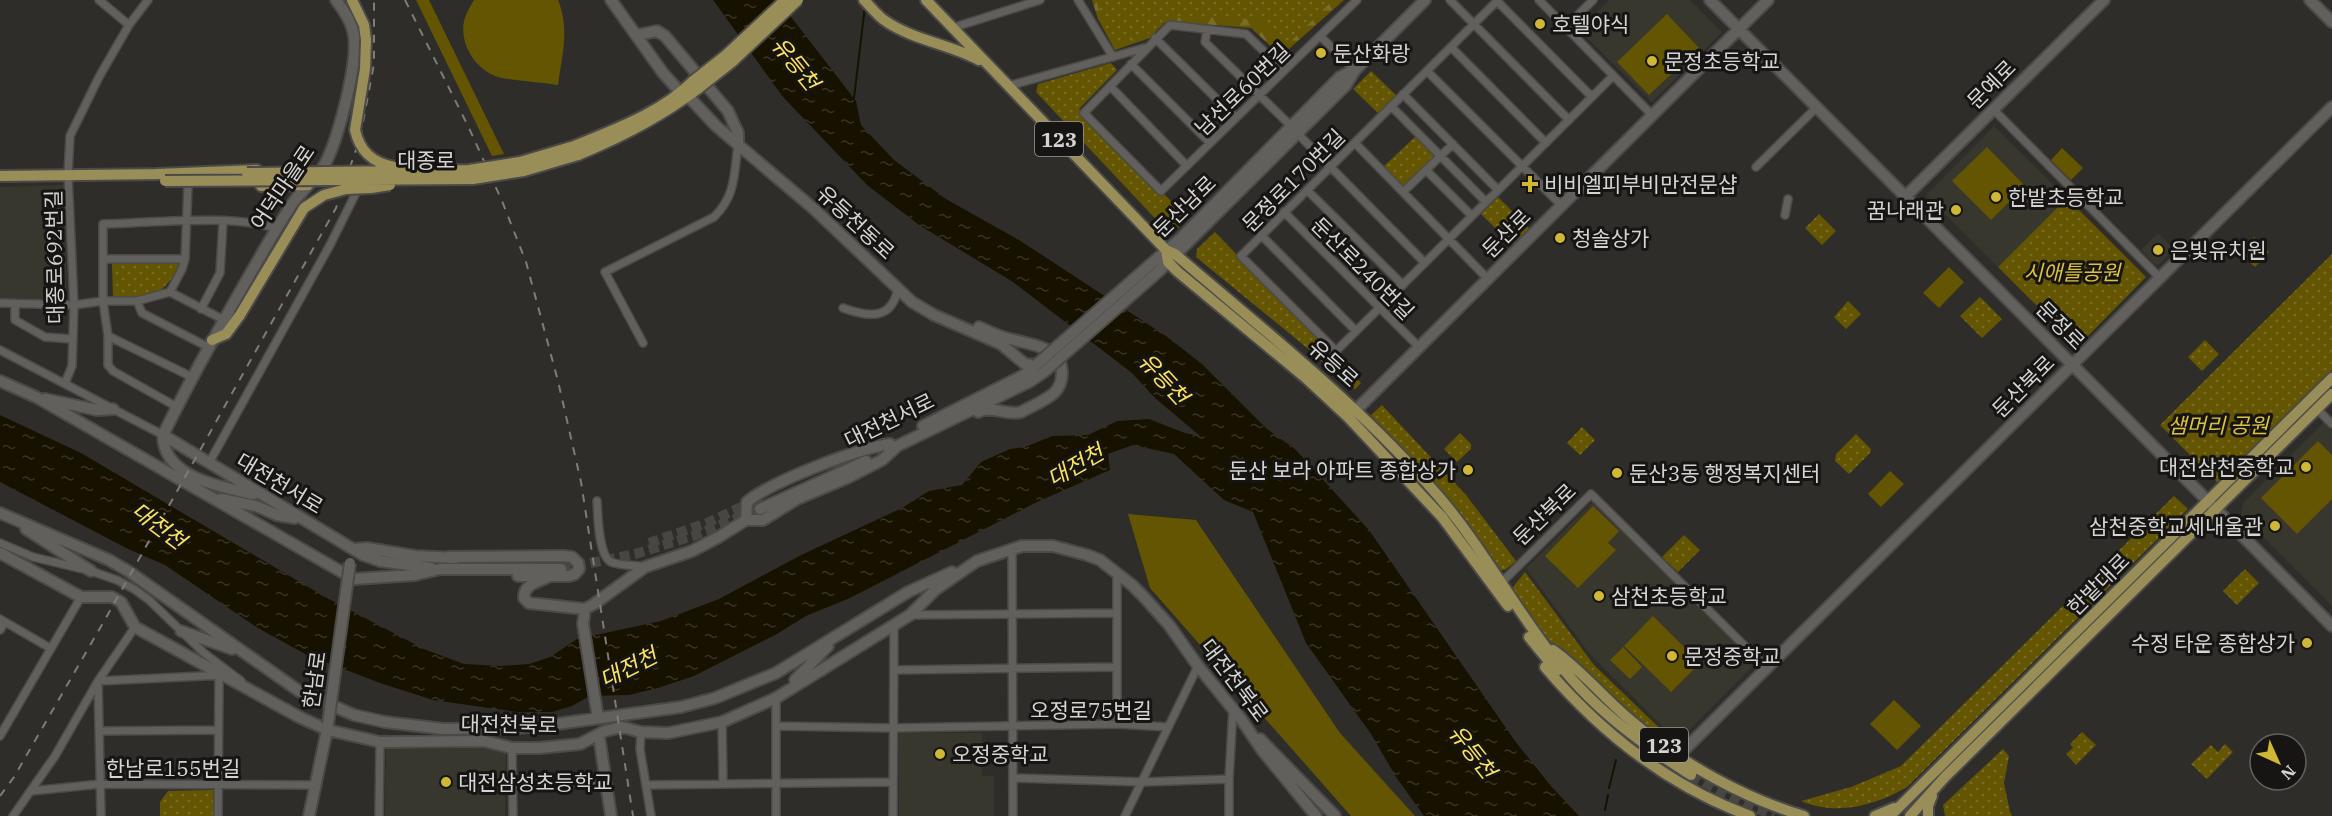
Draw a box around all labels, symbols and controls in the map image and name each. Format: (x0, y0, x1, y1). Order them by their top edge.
place label: 호텔야식 (1552, 10, 1629, 38)
marker: 호텔야식 (1533, 17, 1547, 31)
water label: 유등천 (766, 30, 828, 98)
street label: 남선로60번길 (1188, 37, 1296, 141)
place label: 둔산화랑 (1333, 39, 1410, 67)
marker: 둔산화랑 (1314, 46, 1328, 60)
place label: 문정초등학교 (1664, 47, 1780, 75)
marker: 문정초등학교 (1645, 54, 1659, 68)
street label: 문예로 (1961, 54, 2021, 114)
road number: 123 (1035, 122, 1083, 156)
street label: 문정로170번길 (1236, 123, 1350, 237)
street label: 어덕마을로 (243, 139, 321, 235)
street label: 대종로 (397, 146, 455, 174)
street label: 둔산남로 (1146, 169, 1222, 243)
place label: 비비엘피부비만전문샵 (1544, 170, 1737, 198)
marker: 비비엘피부비만전문샵 (1521, 175, 1539, 193)
street label: 유등천동로 (811, 179, 901, 265)
place label: 한밭초등학교 (2008, 183, 2124, 211)
street label: 대종로692번길 (39, 190, 69, 324)
marker: 한밭초등학교 (1989, 190, 2003, 204)
place label: 꿈나래관 (1867, 196, 1944, 224)
street label: 둔산로 (1476, 203, 1536, 263)
marker: 꿈나래관 (1949, 203, 1963, 217)
street label: 둔산로240번길 (1306, 211, 1420, 325)
place label: 청솔상가 (1572, 224, 1649, 252)
marker: 청솔상가 (1553, 231, 1567, 245)
place label: 은빛유치원 (2170, 236, 2267, 264)
marker: 은빛유치원 (2151, 243, 2165, 257)
park label: 시애틀공원 (2024, 258, 2122, 286)
street label: 문정로 (2031, 295, 2091, 355)
street label: 유등로 (1303, 333, 1365, 393)
water label: 유등천 (1133, 346, 1197, 412)
street label: 둔산북로 (1986, 349, 2060, 423)
street label: 대전천서로 (839, 386, 939, 454)
park label: 샘머리 공원 (2167, 411, 2270, 439)
water label: 대전천 (1041, 436, 1111, 493)
street label: 대전천서로 (231, 446, 329, 520)
place label: 대전삼천중학교 (2159, 453, 2294, 481)
place label: 둔산 보라 아파트 종합상가 (1229, 456, 1456, 484)
place label: 둔산3동 행정복지센터 (1629, 459, 1820, 487)
marker: 대전삼천중학교 (2299, 460, 2313, 474)
marker: 둔산 보라 아파트 종합상가 (1461, 463, 1475, 477)
marker: 둔산3동 행정복지센터 (1610, 466, 1624, 480)
street label: 둔산북로 (1506, 477, 1582, 551)
water label: 대전천 (126, 495, 194, 557)
place label: 삼천중학교세내울관 (2089, 512, 2263, 540)
marker: 삼천중학교세내울관 (2268, 519, 2282, 533)
street label: 한밭대로 (2061, 547, 2135, 621)
place label: 삼천초등학교 (1611, 582, 1727, 610)
marker: 삼천초등학교 (1592, 589, 1606, 603)
place label: 수정 타운 종합상가 (2131, 629, 2295, 657)
street label: 대전천북로 (1195, 633, 1275, 727)
marker: 수정 타운 종합상가 (2300, 636, 2314, 650)
water label: 대전천 (594, 639, 664, 694)
place label: 문정중학교 (1684, 642, 1781, 670)
street label: 한남로 (296, 649, 332, 711)
marker: 문정중학교 (1665, 649, 1679, 663)
street label: 오정로75번길 (1030, 696, 1152, 724)
street label: 대전천북로 (460, 709, 558, 739)
water label: 유등천 (1443, 718, 1505, 786)
road number: 123 (1640, 728, 1688, 762)
north arrow (2248, 732, 2308, 792)
place label: 오정중학교 (952, 740, 1049, 768)
marker: 오정중학교 (933, 747, 947, 761)
street label: 한남로155번길 (106, 754, 240, 782)
text: N (2277, 761, 2300, 784)
place label: 대전삼성초등학교 (458, 768, 613, 796)
marker: 대전삼성초등학교 (439, 775, 453, 789)

